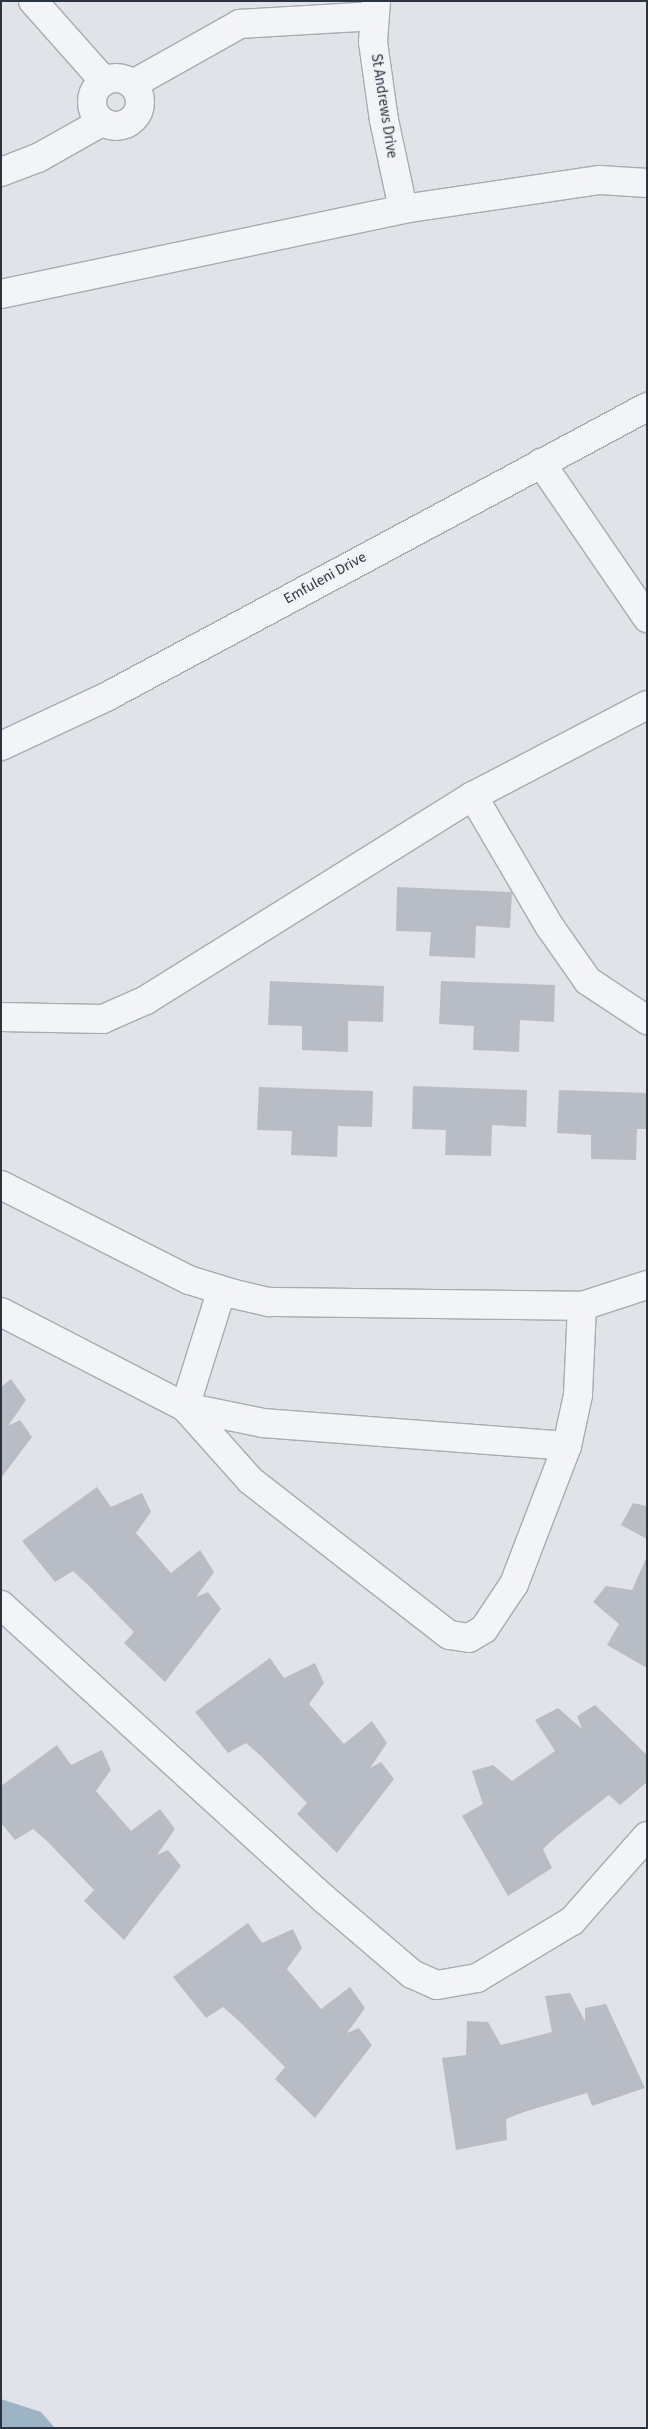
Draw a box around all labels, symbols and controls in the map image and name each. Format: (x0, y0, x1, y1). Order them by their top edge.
street label: St Andrews Drive (367, 52, 401, 160)
street label: Emfuleni Drive (281, 548, 369, 608)

